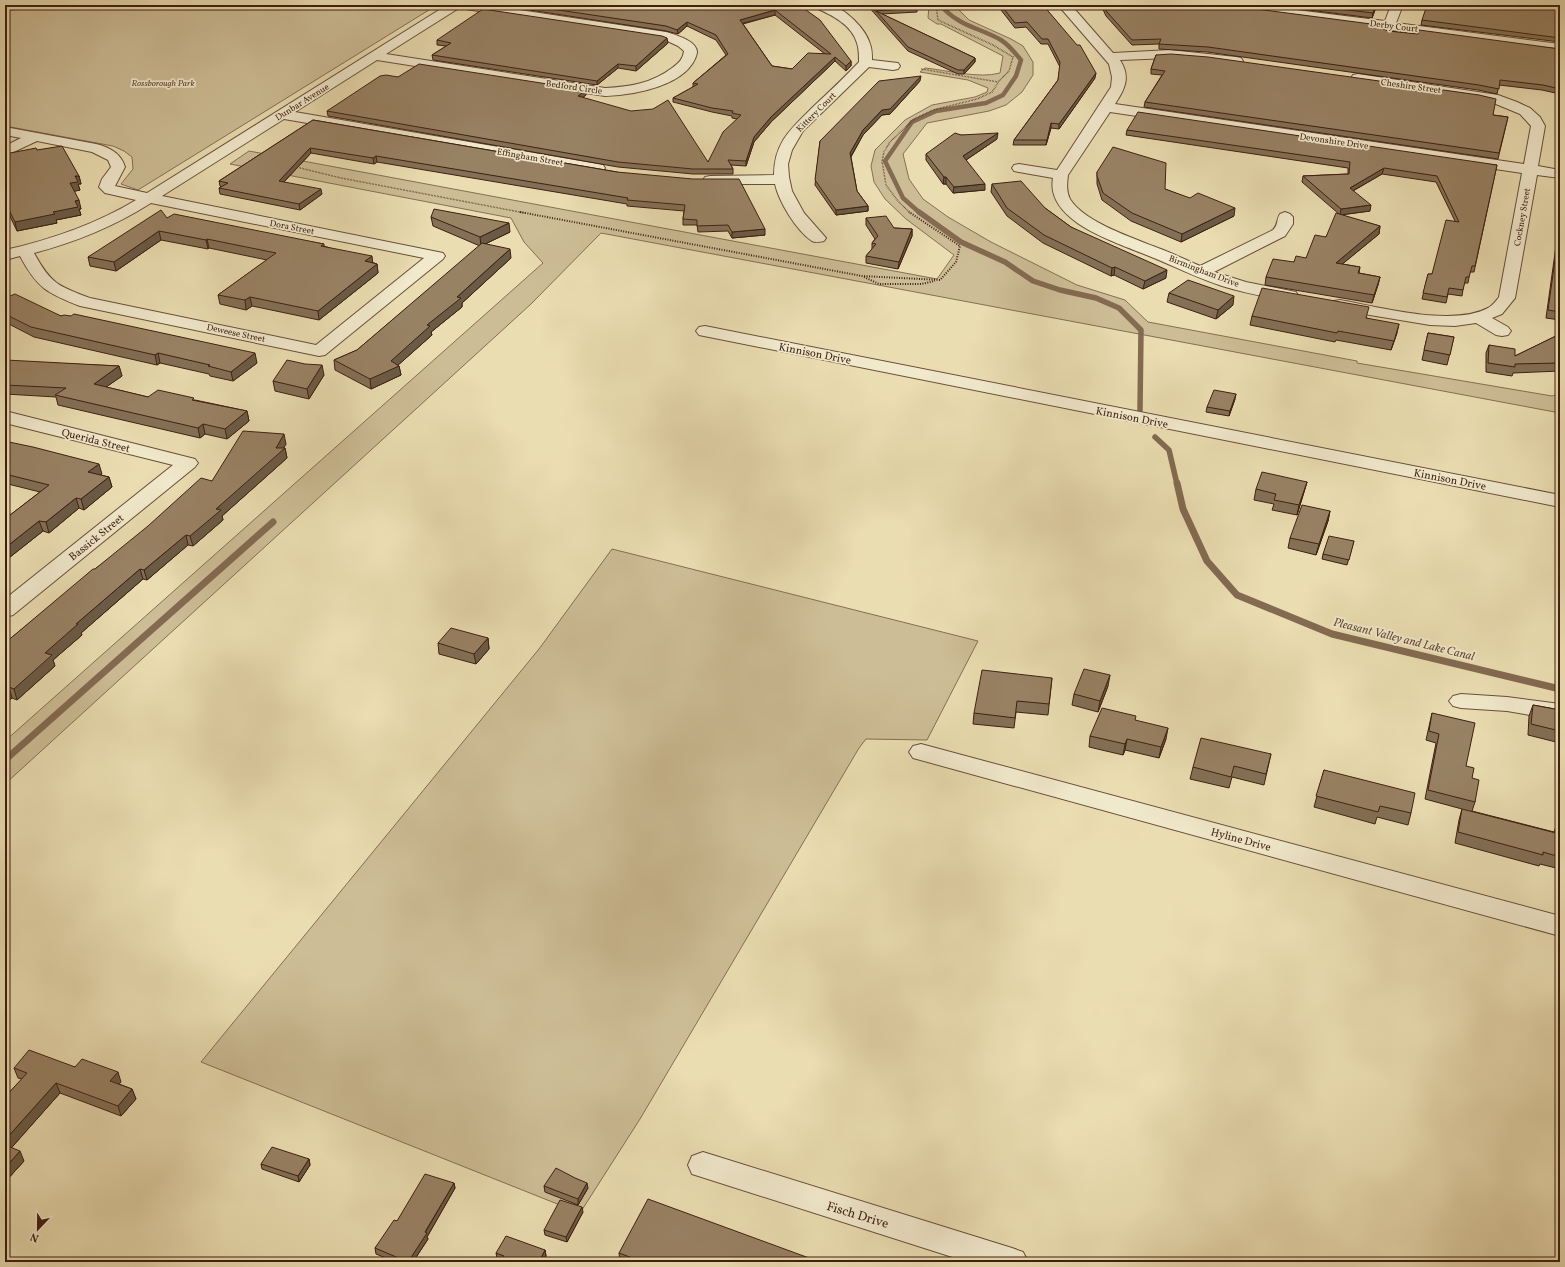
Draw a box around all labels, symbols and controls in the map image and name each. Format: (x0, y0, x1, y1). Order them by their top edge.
street label: Derby Court (1369, 17, 1419, 36)
street label: Cheshire Street (1380, 76, 1442, 97)
park label: Rossborough Park (131, 77, 195, 90)
street label: Bedford Circle (545, 77, 603, 98)
street label: Dunbar Avenue (273, 81, 332, 124)
street label: Kittery Court (793, 89, 839, 135)
street label: Devonshire Drive (1299, 130, 1369, 153)
street label: Effingham Street (496, 145, 564, 170)
street label: Cockney Street (1511, 187, 1534, 247)
street label: Dora Street (269, 217, 315, 238)
street label: Birmingham Drive (1167, 252, 1241, 291)
street label: Deweese Street (205, 321, 266, 346)
street label: Kinnison Drive (777, 340, 852, 369)
street label: Kinnison Drive (1094, 404, 1169, 433)
street label: Querida Street (60, 426, 132, 457)
street label: Kinnison Drive (1412, 466, 1487, 495)
street label: Bassick Street (66, 511, 128, 565)
water label: Pleasant Valley and Lake Canal (1331, 615, 1476, 665)
street label: Hyline Drive (1209, 825, 1272, 856)
street label: Fisch Drive (824, 1198, 891, 1234)
north arrow (18, 1209, 58, 1249)
text: N (28, 1228, 41, 1245)

